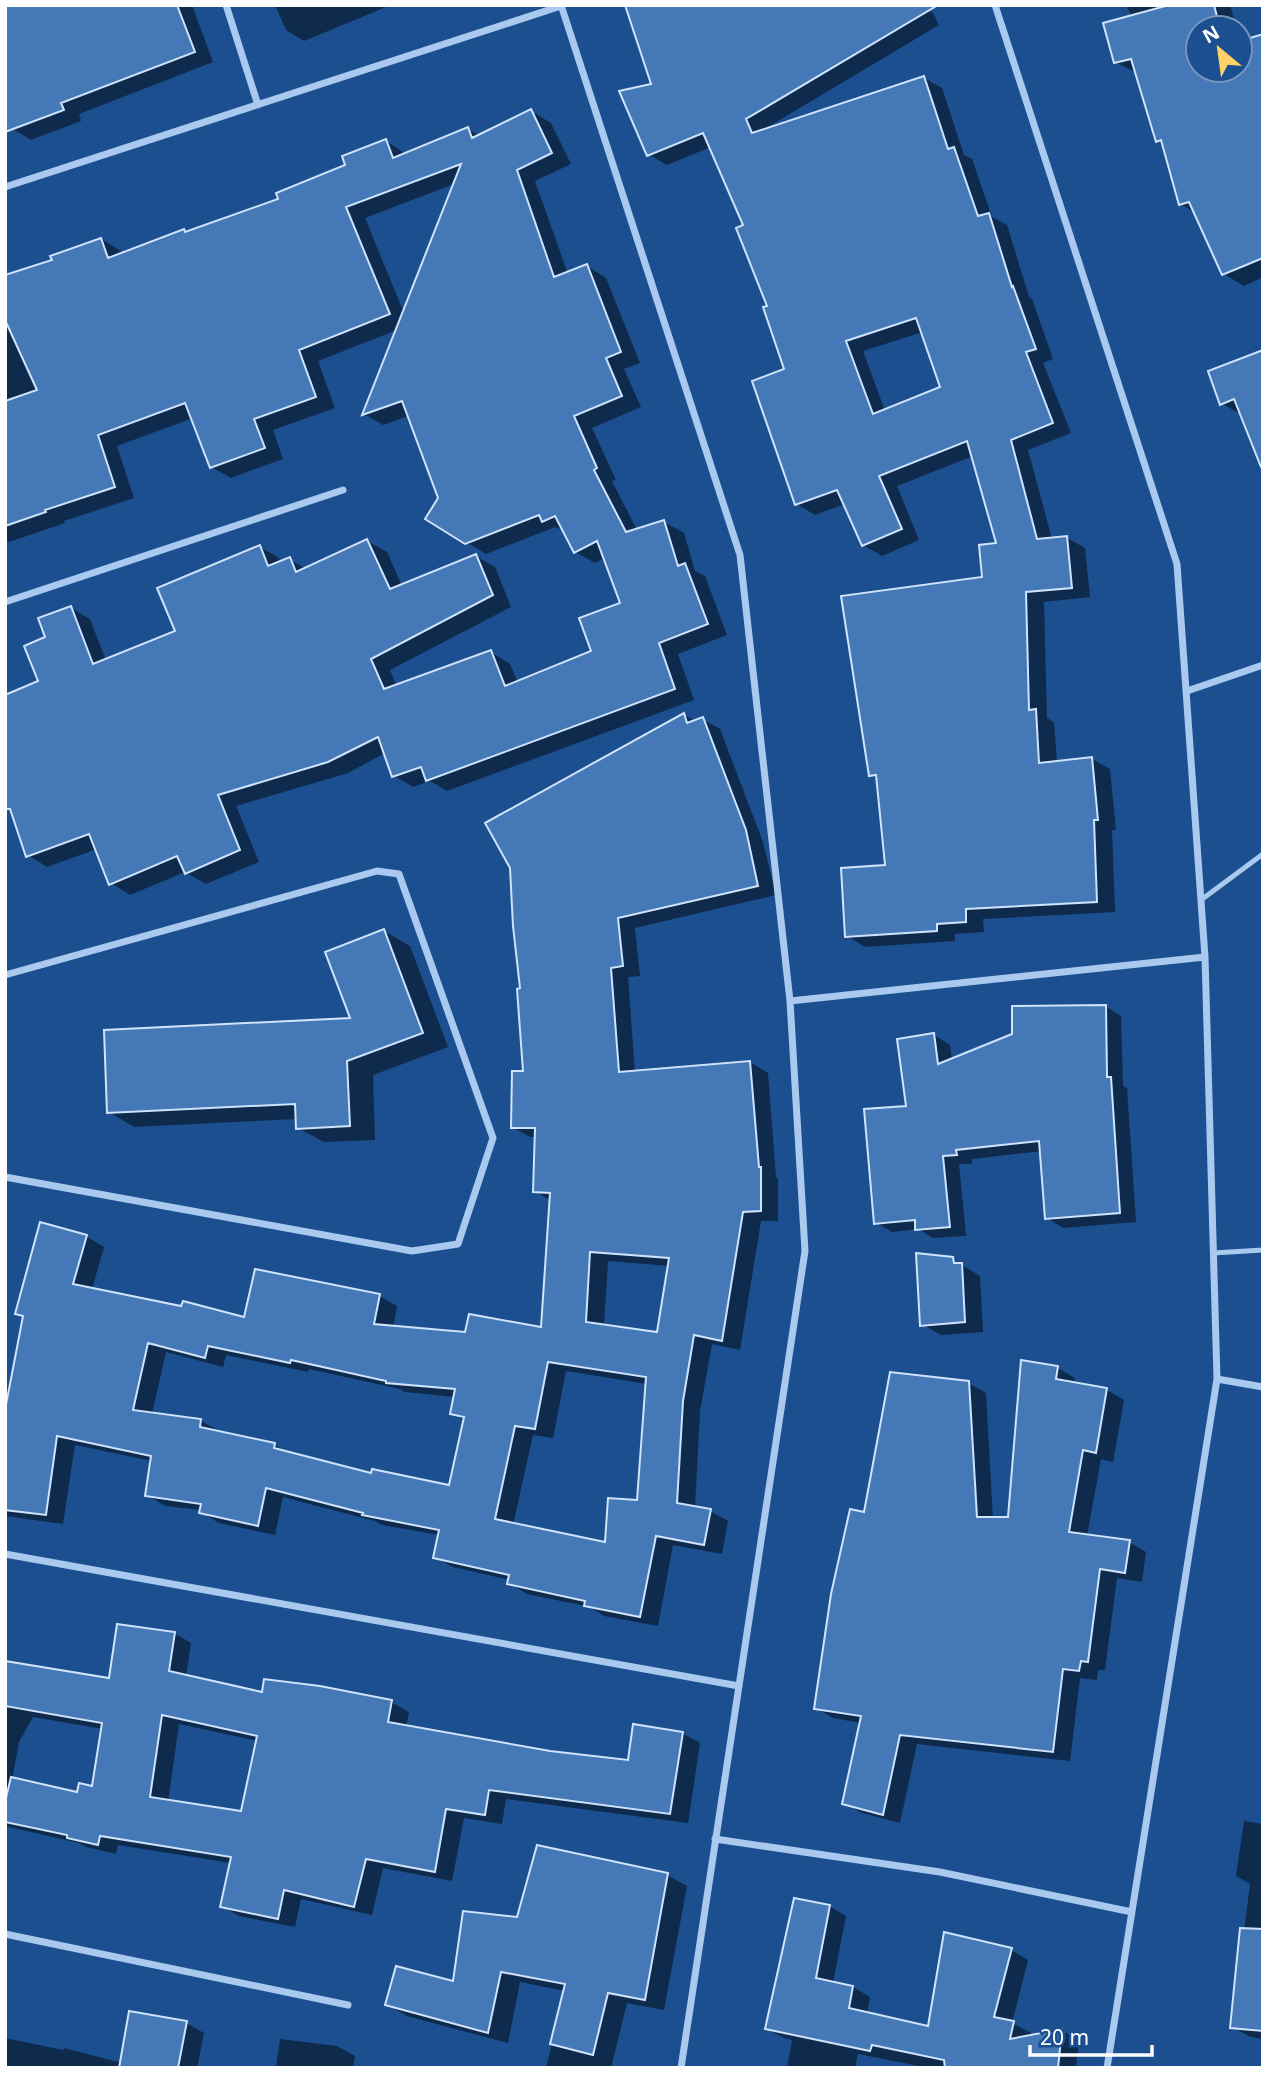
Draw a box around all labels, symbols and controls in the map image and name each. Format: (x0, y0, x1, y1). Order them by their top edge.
north arrow (1184, 14, 1254, 84)
text: N (1198, 19, 1224, 49)
scale bar (1030, 2014, 1152, 2058)
text: 20 m (1040, 2023, 1089, 2051)

